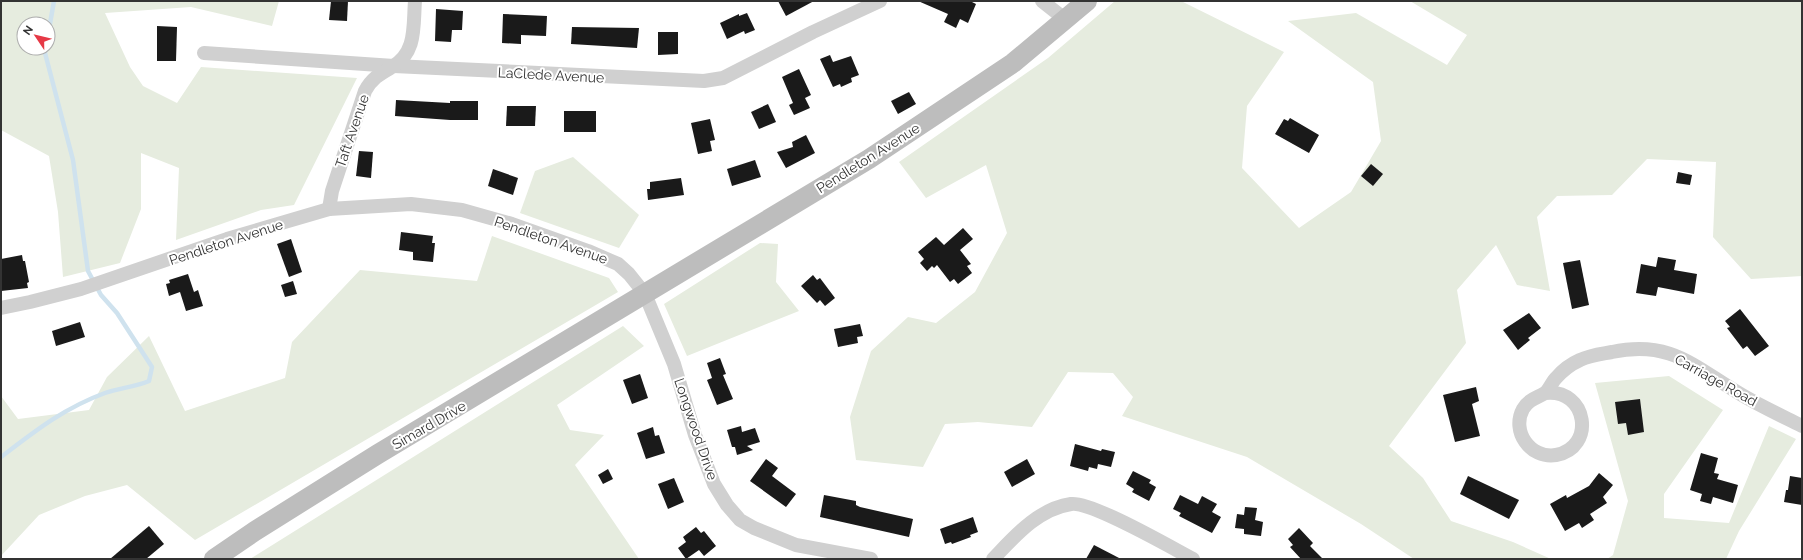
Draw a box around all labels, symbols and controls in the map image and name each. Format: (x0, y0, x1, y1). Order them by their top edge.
north arrow (16, 16, 56, 56)
text: N (20, 23, 36, 38)
street label: LaClede Avenue (497, 64, 605, 86)
street label: Taft Avenue (332, 92, 372, 170)
street label: Pendleton Avenue (813, 120, 923, 196)
street label: Pendleton Avenue (492, 213, 610, 267)
street label: Pendleton Avenue (167, 216, 285, 268)
street label: Carriage Road (1672, 351, 1760, 409)
street label: Longwood Drive (671, 376, 721, 482)
street label: Simard Drive (389, 397, 469, 453)

